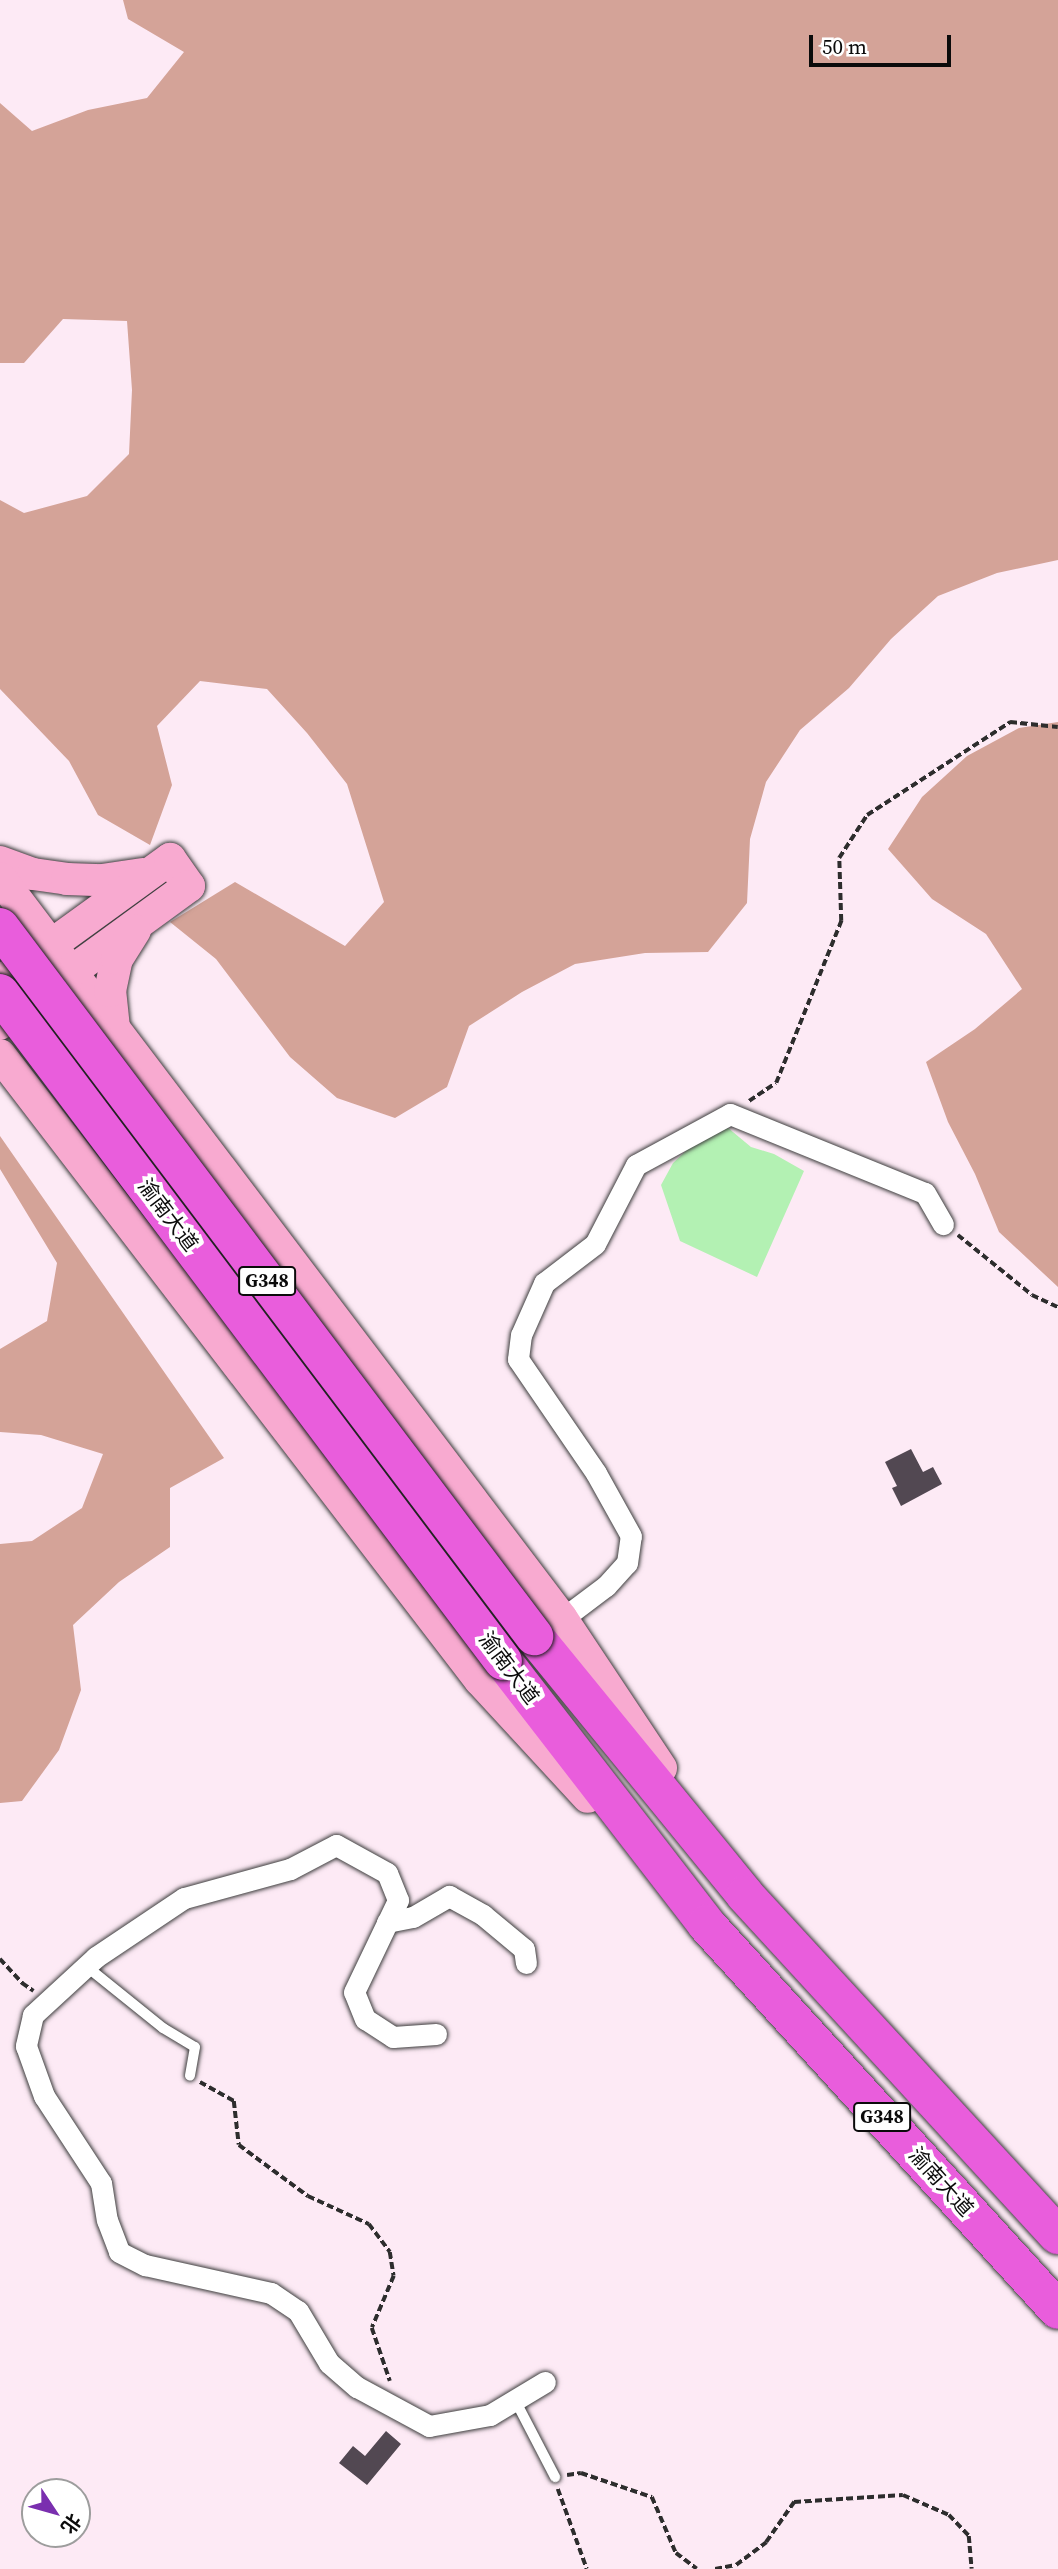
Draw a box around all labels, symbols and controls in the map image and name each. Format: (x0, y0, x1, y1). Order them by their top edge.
scale bar (813, 21, 955, 65)
text: 50 m (822, 32, 867, 61)
street label: 渝南大道 (133, 1174, 203, 1256)
road number: G348 (237, 1266, 297, 1296)
street label: 渝南大道 (474, 1627, 544, 1709)
road number: G348 (852, 2102, 912, 2132)
street label: 渝南大道 (904, 2142, 978, 2222)
north arrow (21, 2478, 91, 2548)
text: 北 (55, 2509, 87, 2539)

